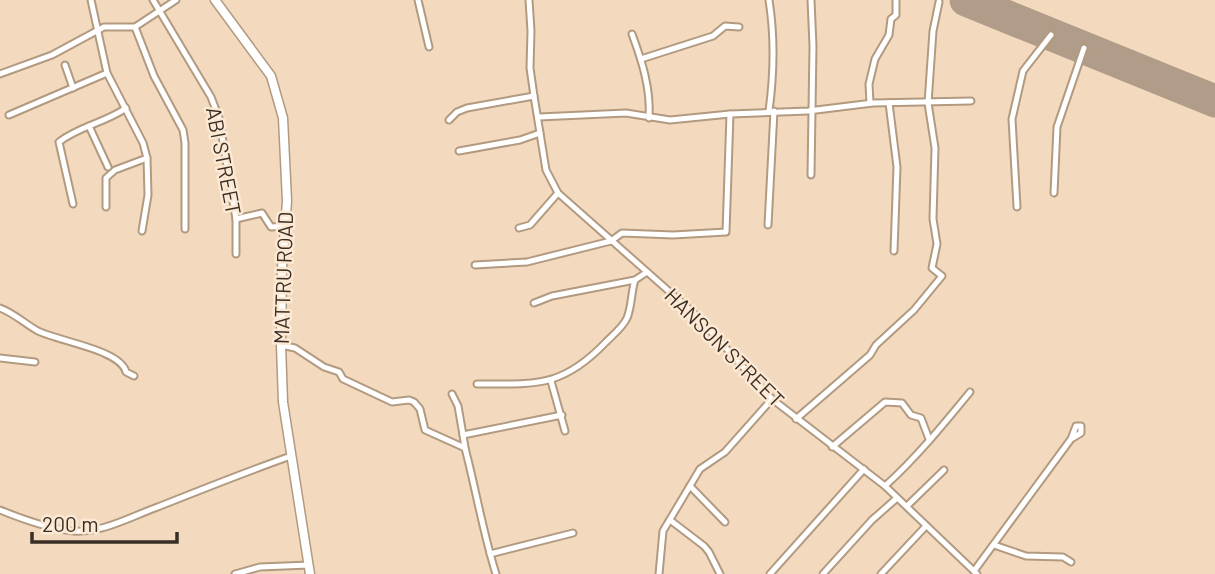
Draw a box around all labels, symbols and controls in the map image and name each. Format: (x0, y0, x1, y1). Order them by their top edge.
street label: ABI STREET (202, 105, 247, 217)
street label: MATTRU ROAD (268, 211, 297, 345)
street label: HANSON STREET (660, 282, 790, 412)
scale bar (32, 500, 177, 544)
text: 200 m (42, 511, 99, 536)

